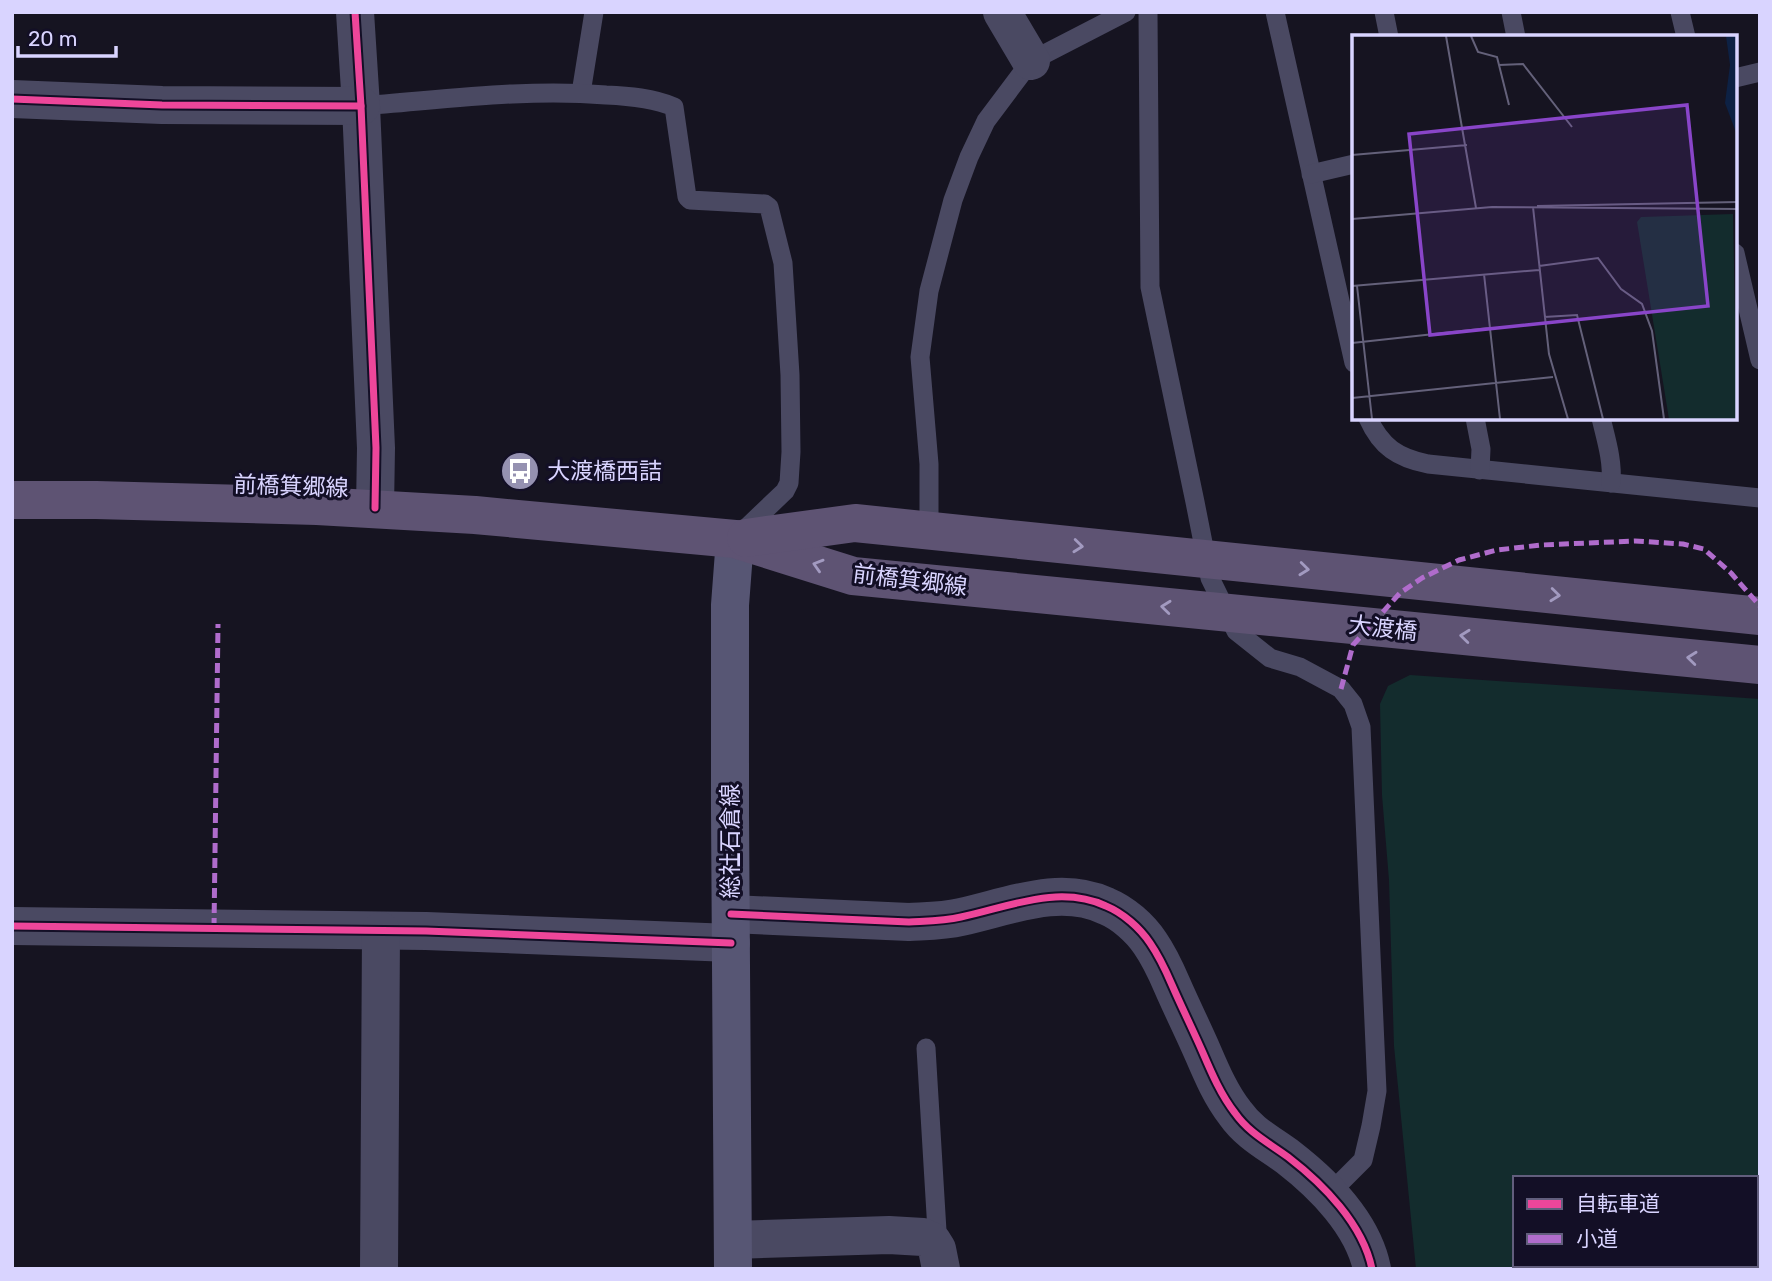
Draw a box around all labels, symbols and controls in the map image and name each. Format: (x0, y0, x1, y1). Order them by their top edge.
scale bar (18, 14, 116, 58)
text: 20 m (28, 26, 77, 51)
inset map (1352, 35, 1737, 420)
bus stop icon: 大渡橋西詰 (499, 450, 541, 492)
place label: 大渡橋西詰 (547, 457, 662, 485)
street label: 前橋箕郷線 (233, 470, 349, 502)
one-way arrow (1072, 538, 1083, 553)
one-way arrow (812, 558, 824, 573)
street label: 前橋箕郷線 (851, 559, 969, 601)
one-way arrow (1299, 561, 1310, 576)
one-way arrow (1549, 587, 1560, 602)
one-way arrow (1160, 599, 1172, 614)
street label: 大渡橋 (1347, 610, 1419, 646)
one-way arrow (1460, 629, 1471, 644)
one-way arrow (1686, 651, 1697, 666)
street label: 総社石倉線 (716, 784, 744, 899)
legend (1513, 1176, 1758, 1267)
text: 自転車道 (1576, 1191, 1660, 1216)
text: 小道 (1576, 1226, 1618, 1251)

